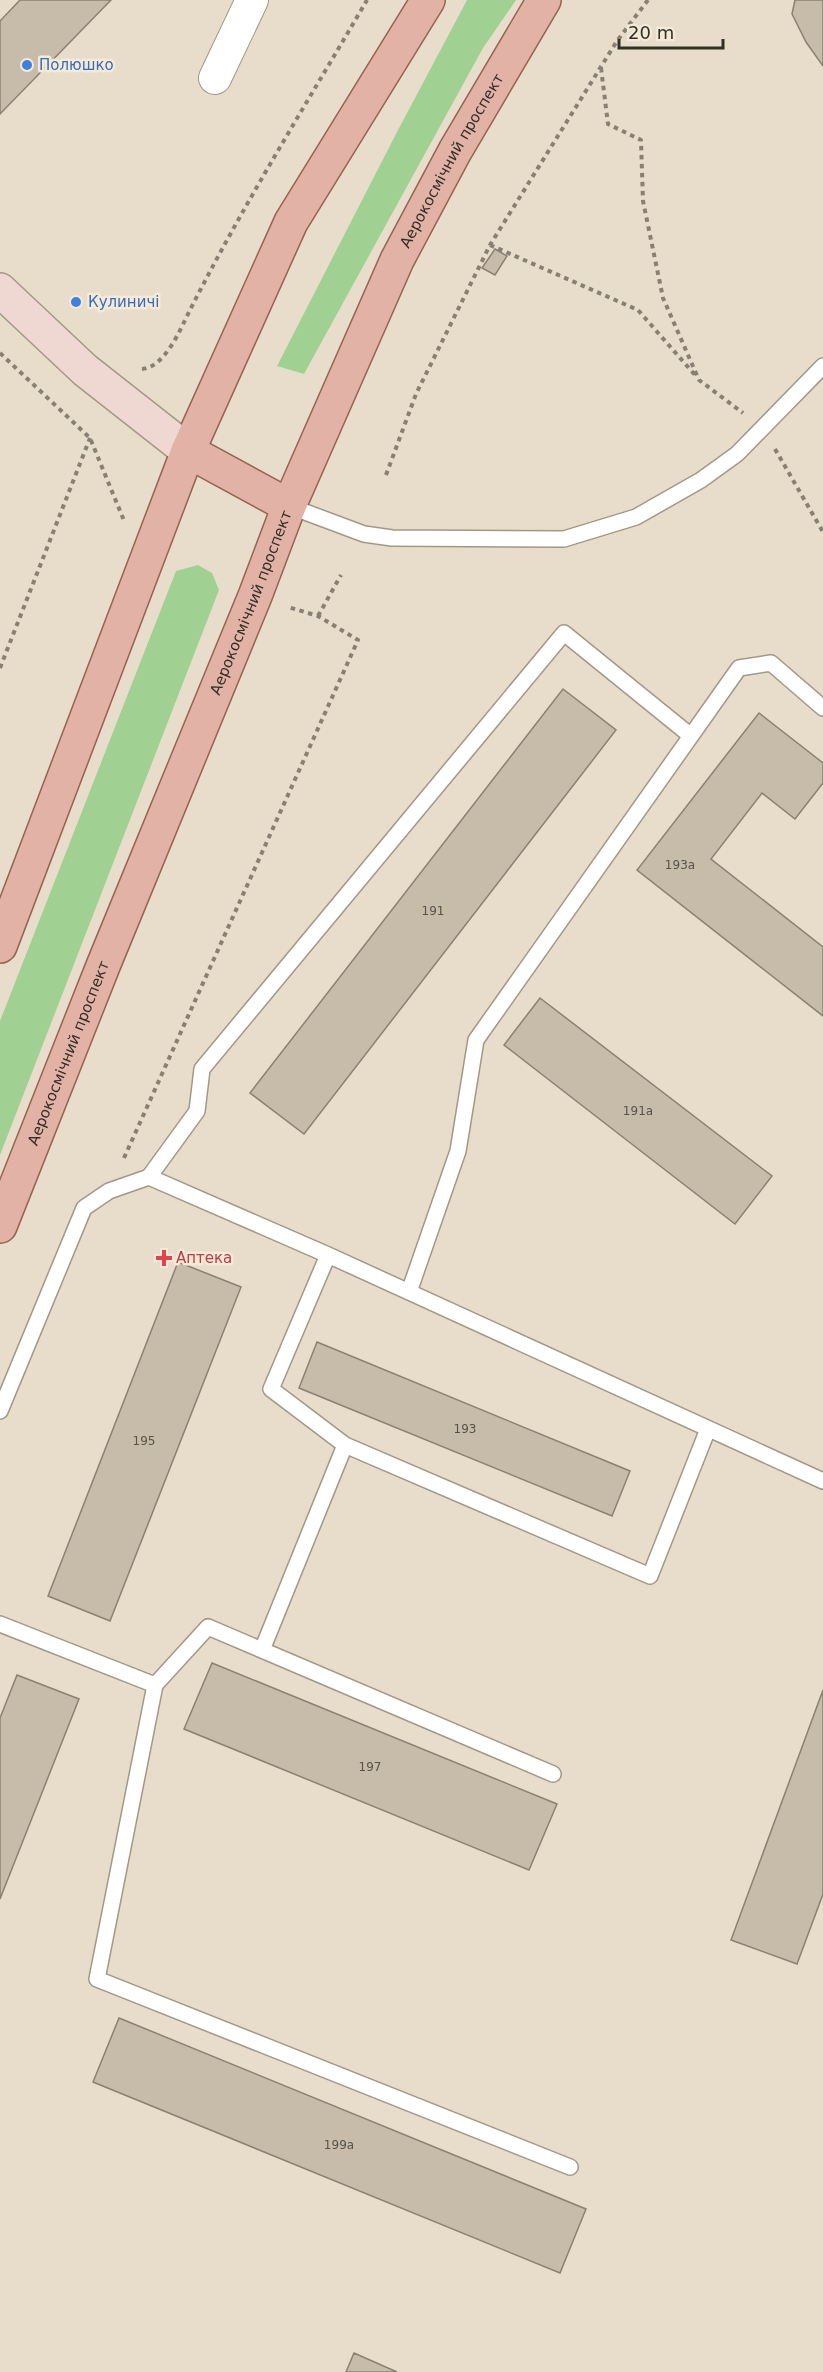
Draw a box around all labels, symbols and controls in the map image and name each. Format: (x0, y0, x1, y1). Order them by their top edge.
scale bar (619, 12, 722, 50)
text: 20 m (628, 22, 674, 43)
place label: Полюшко (39, 56, 114, 74)
marker: Полюшко (20, 58, 34, 72)
street label: Аерокосмічний проспект (396, 70, 508, 251)
place label: Кулиничі (88, 293, 159, 311)
marker: Кулиничі (69, 295, 83, 309)
street label: Аерокосмічний проспект (206, 508, 296, 698)
house number: 193а (665, 858, 695, 872)
house number: 191 (422, 904, 444, 918)
street label: Аерокосмічний проспект (24, 958, 113, 1148)
house number: 191а (623, 1104, 653, 1118)
place label: Аптека (176, 1249, 232, 1267)
marker: Аптека (157, 1251, 171, 1265)
house number: 193 (454, 1422, 476, 1436)
house number: 195 (133, 1434, 155, 1448)
house number: 197 (359, 1760, 381, 1774)
house number: 199а (324, 2138, 354, 2152)

